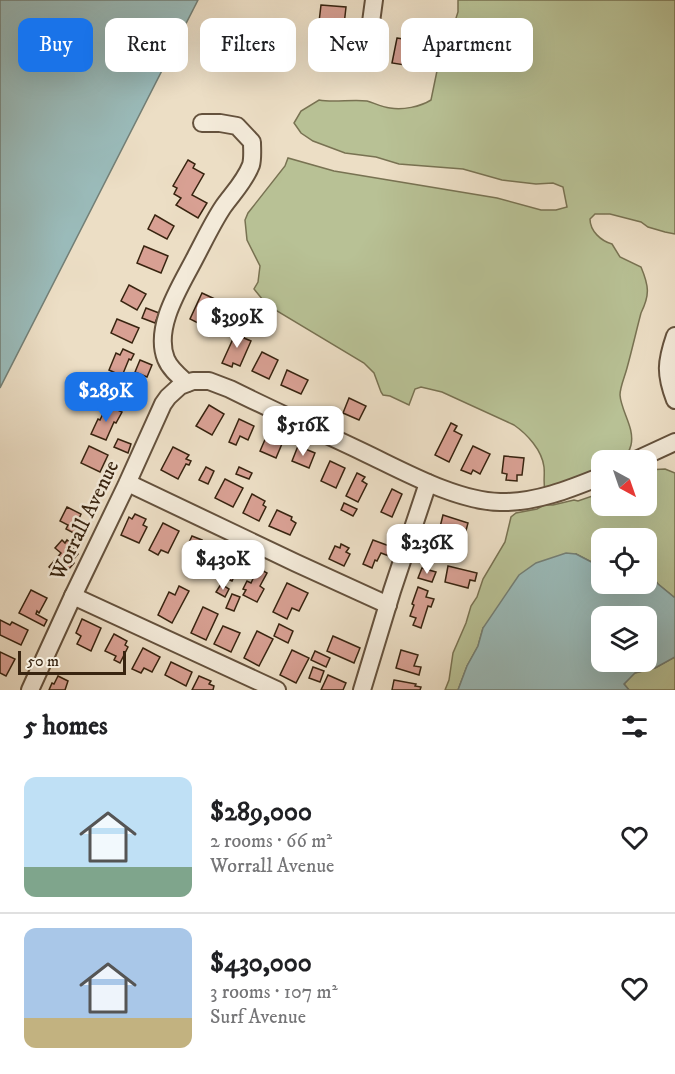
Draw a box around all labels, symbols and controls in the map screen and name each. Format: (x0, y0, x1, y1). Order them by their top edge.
chip: Buy (18, 18, 93, 72)
chip: Rent (105, 18, 188, 72)
chip: Filters (200, 18, 296, 72)
chip: New (308, 18, 389, 72)
chip: Apartment (401, 18, 533, 72)
pin: $399K (195, 298, 279, 349)
text: $399K (211, 305, 263, 330)
pin: $289K (64, 372, 148, 423)
text: $289K (79, 379, 133, 404)
pin: $516K (261, 406, 345, 457)
text: $516K (277, 413, 329, 438)
north arrow (591, 450, 657, 516)
map controls (591, 450, 657, 672)
street label: Worrall Avenue (44, 456, 125, 586)
pin: $236K (385, 524, 469, 575)
button: locate (591, 528, 657, 594)
text: $236K (401, 531, 453, 556)
pin: $430K (181, 540, 265, 591)
text: $430K (196, 547, 250, 572)
button: layers (591, 606, 657, 672)
scale bar (18, 648, 126, 676)
text: 50 m (27, 651, 59, 671)
text: 5 homes (24, 710, 108, 743)
icon: filters (618, 710, 651, 743)
text: $289,000 (210, 796, 312, 829)
icon: home (72, 801, 144, 873)
icon: heart (618, 821, 651, 854)
text: 2 rooms · 66 m² (210, 829, 332, 854)
text: Worrall Avenue (210, 854, 334, 879)
text: $430,000 (210, 947, 312, 980)
icon: home (72, 952, 144, 1024)
icon: heart (618, 972, 651, 1005)
text: 3 rooms · 107 m² (210, 980, 338, 1005)
text: Surf Avenue (210, 1005, 306, 1030)

